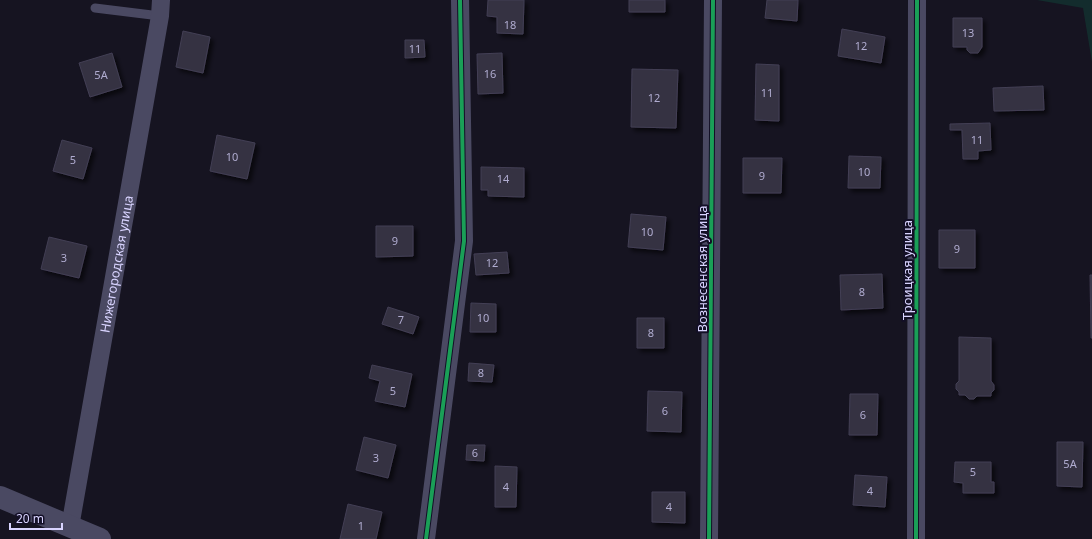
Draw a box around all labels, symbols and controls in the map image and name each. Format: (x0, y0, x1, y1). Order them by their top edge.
house number: 18 (504, 17, 516, 32)
house number: 13 (962, 25, 974, 40)
house number: 12 (855, 38, 867, 53)
house number: 11 (409, 41, 421, 56)
house number: 16 (484, 66, 496, 81)
house number: 5А (94, 67, 109, 82)
house number: 11 (761, 85, 773, 100)
house number: 12 (648, 90, 660, 105)
house number: 11 (971, 132, 983, 147)
house number: 10 (226, 149, 238, 164)
house number: 5 (70, 152, 76, 167)
house number: 10 (858, 164, 870, 179)
house number: 9 (759, 168, 765, 183)
house number: 14 (497, 171, 510, 186)
street label: Нижегородская улица (95, 194, 137, 334)
street label: Вознесенская улица (693, 205, 711, 333)
street label: Троицкая улица (898, 220, 916, 320)
house number: 10 (641, 224, 653, 239)
house number: 9 (392, 233, 398, 248)
house number: 9 (954, 241, 960, 256)
house number: 3 (61, 250, 67, 265)
house number: 12 (486, 255, 498, 270)
house number: 8 (859, 284, 865, 299)
house number: 10 (477, 310, 489, 325)
house number: 7 (398, 312, 404, 327)
house number: 8 (648, 325, 654, 340)
house number: 8 (478, 365, 484, 380)
house number: 5 (390, 383, 396, 398)
house number: 6 (662, 403, 668, 418)
house number: 6 (860, 407, 866, 422)
house number: 6 (472, 445, 478, 460)
house number: 3 (373, 450, 379, 465)
house number: 5А (1063, 456, 1078, 471)
house number: 5 (970, 464, 976, 479)
house number: 4 (503, 479, 510, 494)
house number: 4 (867, 483, 874, 498)
house number: 4 (666, 499, 673, 514)
scale bar (10, 505, 62, 531)
text: 20 m (16, 510, 44, 527)
house number: 1 (358, 518, 364, 533)

